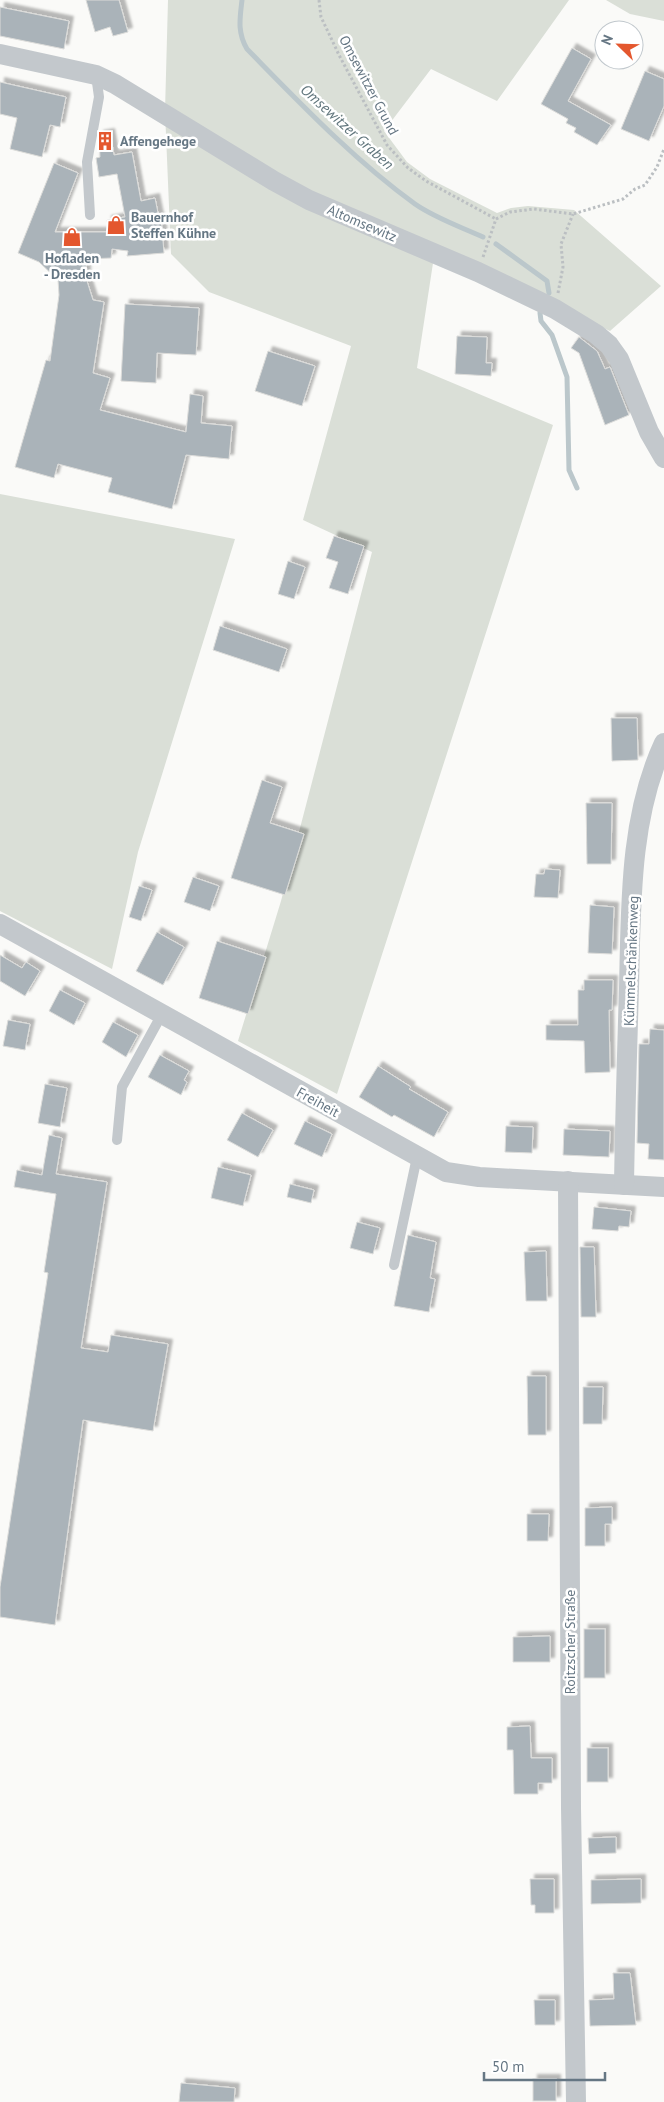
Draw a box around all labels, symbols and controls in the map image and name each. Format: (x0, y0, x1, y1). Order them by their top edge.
north arrow (594, 20, 644, 70)
street label: Omsewitzer Grund (335, 32, 403, 138)
text: N (597, 32, 617, 48)
water label: Omsewitzer Graben (297, 80, 398, 173)
building icon: Affengehege (94, 130, 116, 152)
place label: Affengehege (120, 132, 196, 150)
street label: Altomsewitz (325, 200, 399, 246)
place label: Bauernhof Steffen Kühne (131, 208, 216, 242)
shop icon: Bauernhof Steffen Kühne (105, 214, 127, 236)
shop icon: Hofladen - Dresden (61, 226, 83, 248)
place label: Hofladen - Dresden (44, 249, 100, 283)
street label: Kümmelschänkenweg (620, 896, 642, 1026)
street label: Freiheit (293, 1083, 343, 1121)
street label: Roitzscher Straße (561, 1590, 579, 1694)
scale bar (484, 2050, 605, 2082)
text: 50 m (492, 2057, 525, 2076)

